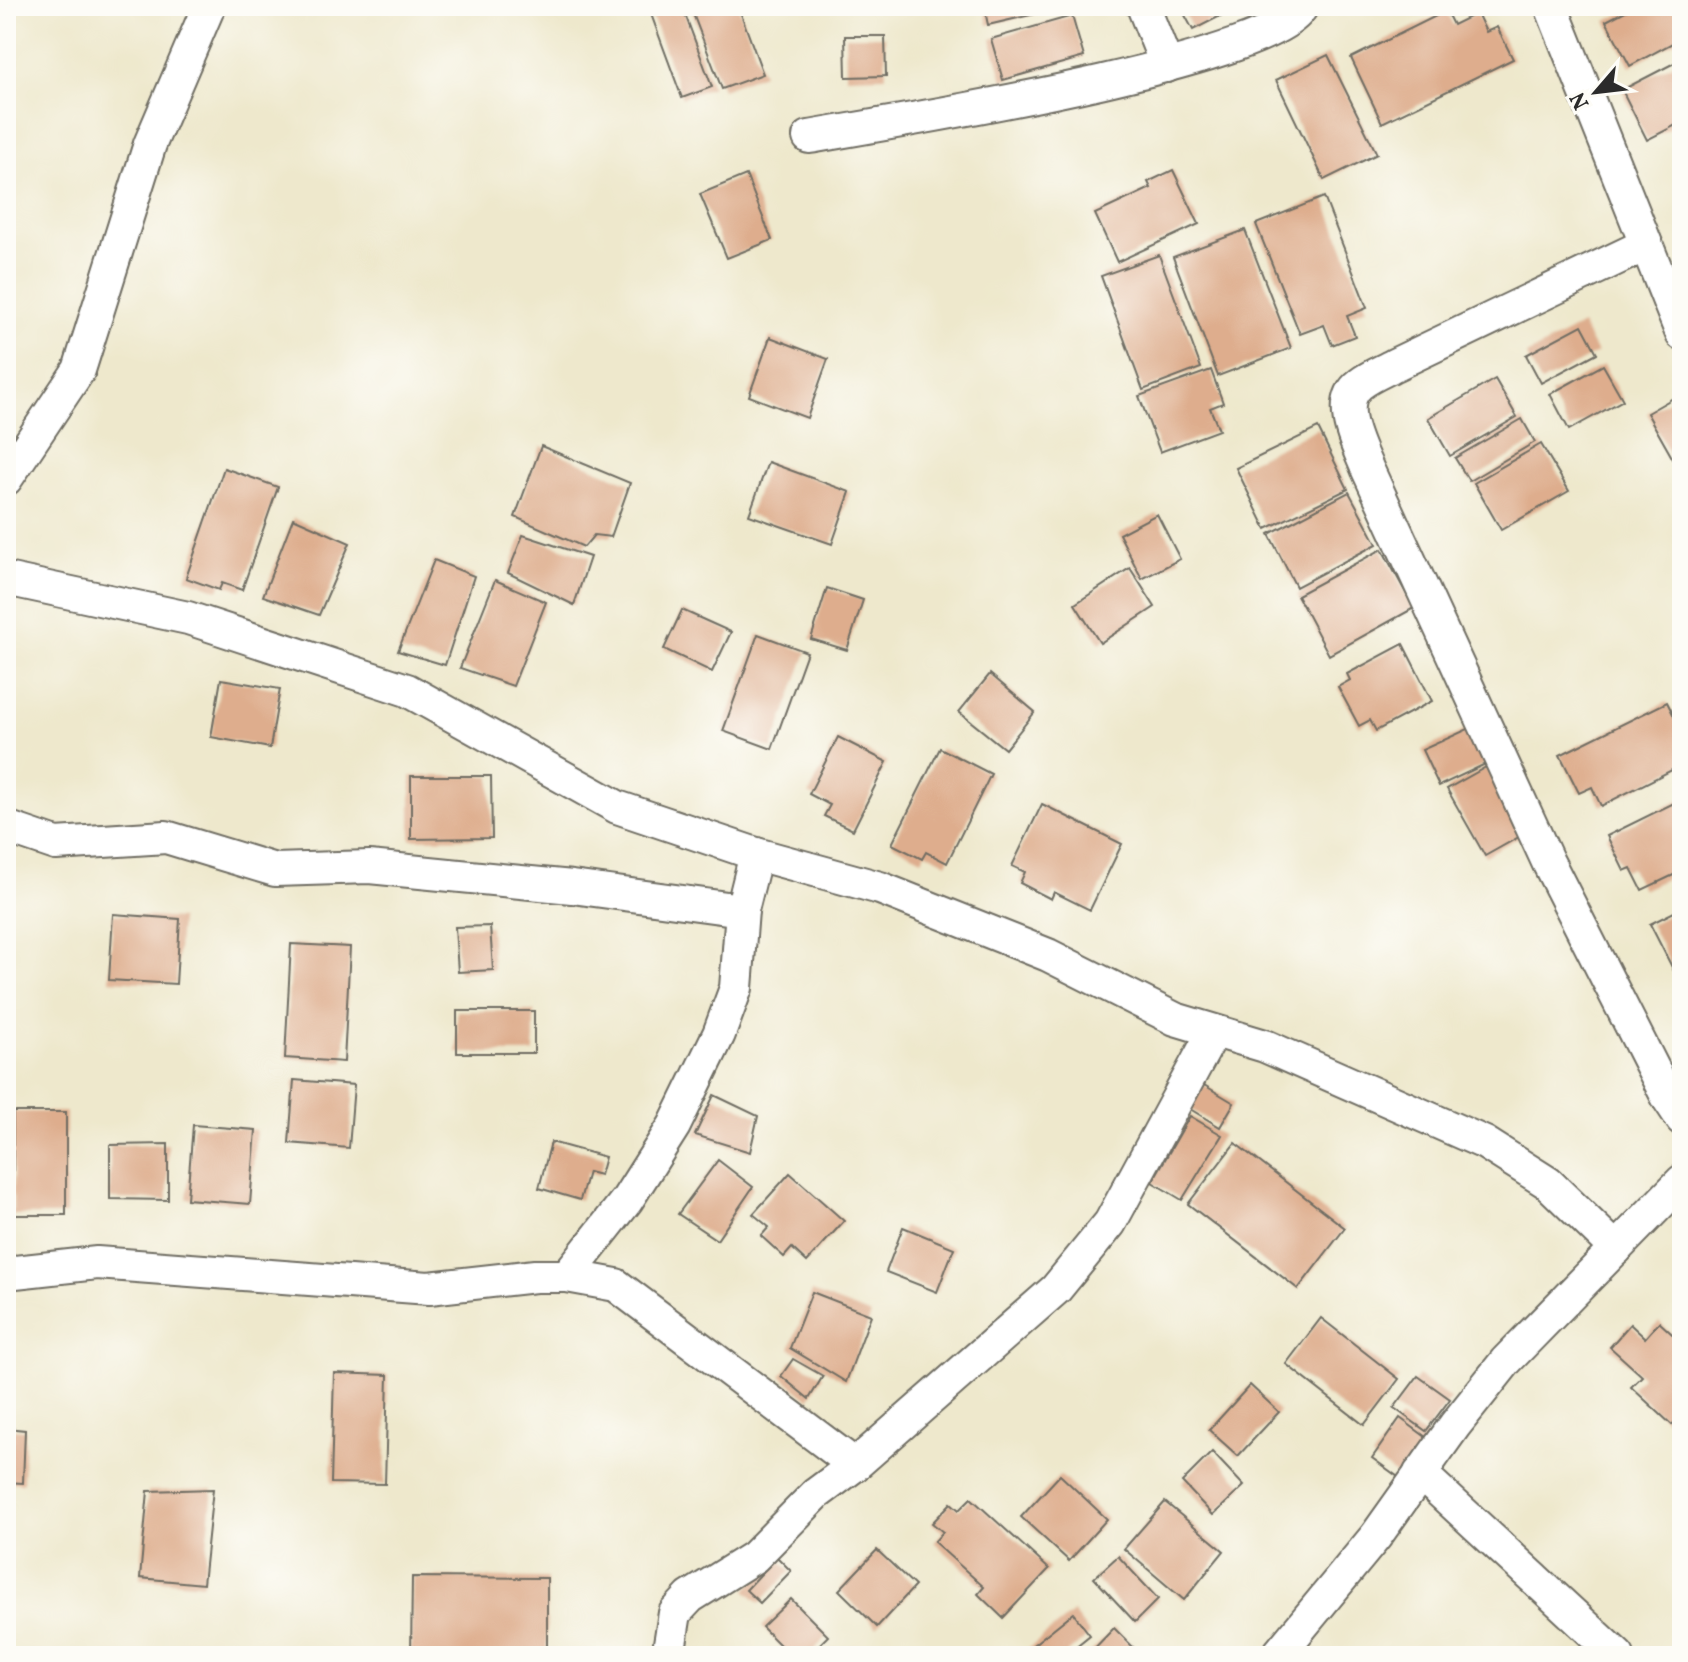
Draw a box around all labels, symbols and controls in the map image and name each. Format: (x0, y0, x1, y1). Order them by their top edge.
north arrow (1556, 52, 1636, 132)
text: N (1563, 86, 1598, 115)

